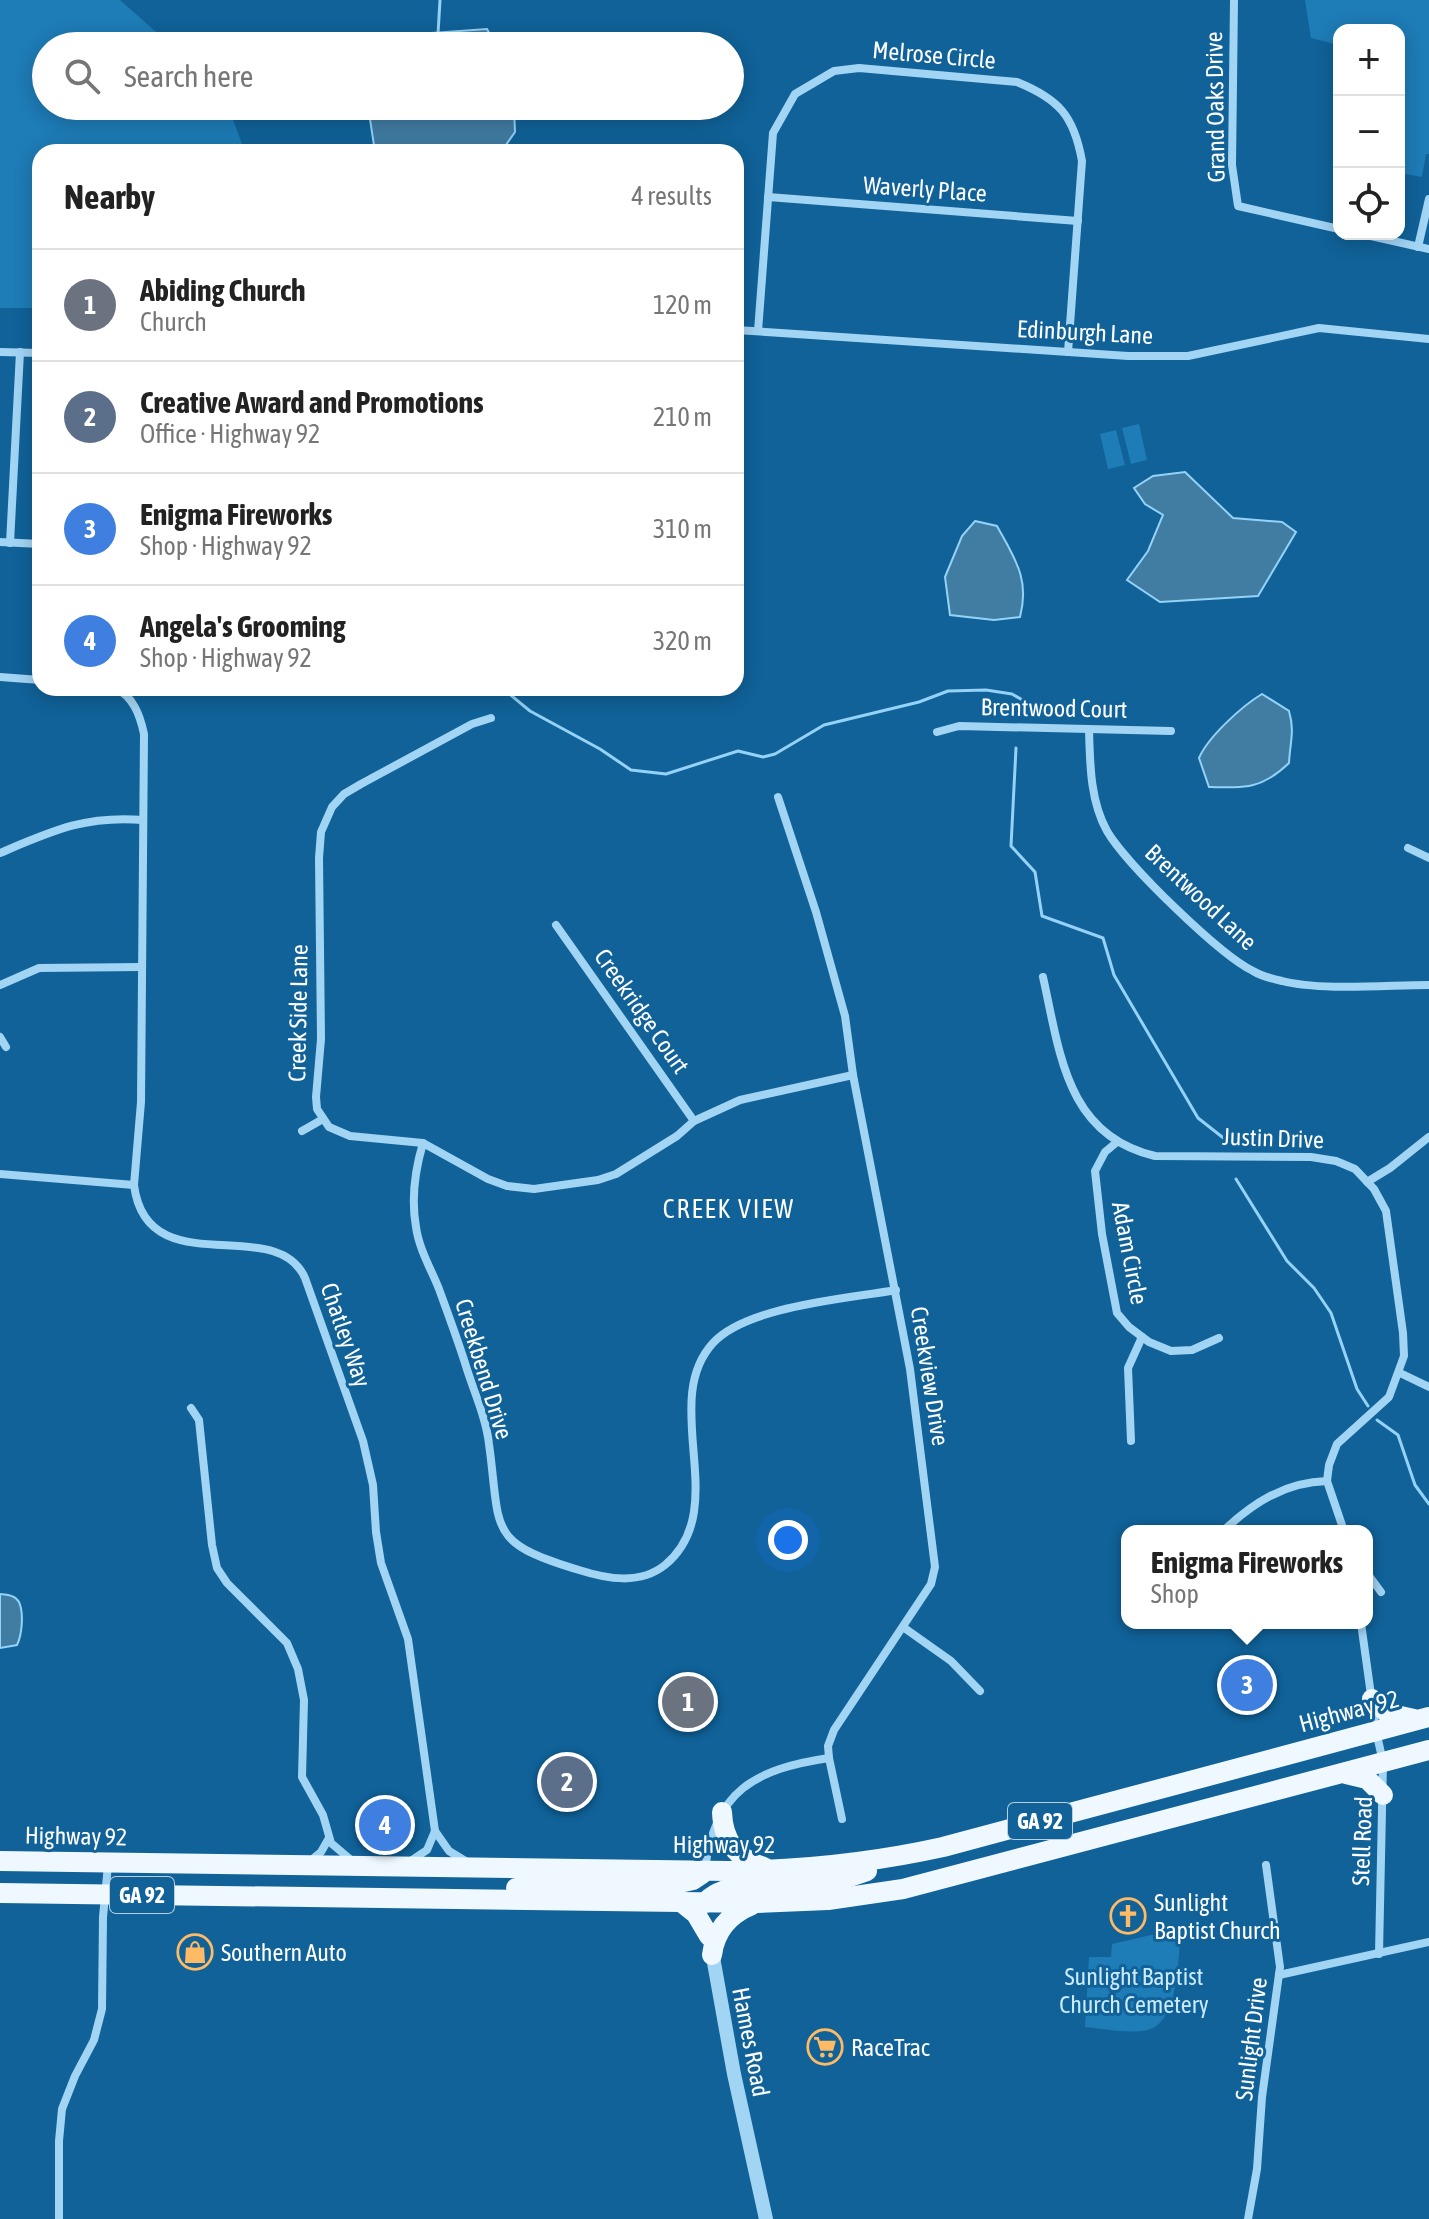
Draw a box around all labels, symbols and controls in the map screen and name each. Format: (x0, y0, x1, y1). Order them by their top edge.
map controls (1333, 24, 1405, 240)
button: + (1333, 24, 1405, 96)
street label: Grand Oaks Drive (1200, 31, 1230, 183)
search box (32, 32, 744, 120)
street label: Melrose Circle (871, 36, 997, 74)
icon: search (60, 54, 104, 98)
text: Search here (124, 59, 253, 93)
button: − (1333, 96, 1405, 168)
button: locate (1333, 168, 1405, 240)
street label: Waverly Place (862, 171, 988, 207)
text: Nearby (64, 177, 155, 216)
text: 4 results (631, 181, 712, 211)
text: Abiding Church (140, 273, 306, 307)
text: 1 (84, 290, 96, 320)
text: 120 m (653, 290, 712, 320)
text: Church (140, 307, 207, 337)
street label: Edinburgh Lane (1016, 315, 1154, 349)
text: Creative Award and Promotions (140, 385, 484, 419)
text: 2 (84, 402, 96, 432)
text: 210 m (653, 402, 712, 432)
text: Office · Highway 92 (140, 419, 320, 449)
text: Enigma Fireworks (140, 497, 332, 531)
text: 3 (84, 514, 96, 544)
text: 310 m (653, 514, 712, 544)
text: Shop · Highway 92 (140, 531, 312, 561)
text: Angela's Grooming (140, 609, 346, 643)
text: 4 (84, 626, 96, 656)
text: 320 m (653, 626, 712, 656)
text: Shop · Highway 92 (140, 643, 312, 673)
street label: Brentwood Court (980, 693, 1128, 723)
street label: Brentwood Lane (1140, 839, 1262, 955)
street label: Creek Side Lane (283, 944, 313, 1082)
street label: Creekridge Court (589, 944, 695, 1078)
street label: Justin Drive (1222, 1123, 1324, 1153)
district label: CREEK VIEW (663, 1194, 795, 1224)
street label: Adam Circle (1107, 1199, 1153, 1307)
street label: Chatley Way (316, 1279, 376, 1391)
street label: Creekbend Drive (450, 1296, 518, 1442)
street label: Creekview Drive (906, 1305, 954, 1447)
your location (768, 1520, 808, 1560)
popup (1121, 1525, 1373, 1629)
text: Enigma Fireworks (1151, 1545, 1343, 1579)
text: Shop (1151, 1579, 1199, 1609)
pin: 3 (1221, 1655, 1273, 1715)
pin: 1 (662, 1672, 714, 1732)
street label: Highway 92 (1296, 1685, 1402, 1737)
pin: 2 (541, 1752, 593, 1812)
pin: 4 (359, 1795, 411, 1855)
street label: Stell Road (1347, 1796, 1377, 1886)
road number: GA 92 (1008, 1803, 1072, 1839)
street label: Highway 92 (25, 1822, 127, 1850)
street label: Highway 92 (673, 1831, 775, 1858)
road number: GA 92 (110, 1877, 174, 1913)
place label: Sunlight Baptist Church (1154, 1889, 1281, 1944)
church icon: Sunlight Baptist Church (1109, 1897, 1147, 1935)
shop icon: Southern Auto (176, 1933, 214, 1971)
place label: Southern Auto (221, 1939, 347, 1966)
park label: Sunlight Baptist Church Cemetery (1059, 1963, 1209, 2018)
street label: Sunlight Drive (1230, 1976, 1272, 2102)
street label: Hames Road (727, 1985, 775, 2099)
supermarket icon: RaceTrac (806, 2028, 844, 2066)
place label: RaceTrac (851, 2034, 930, 2061)

